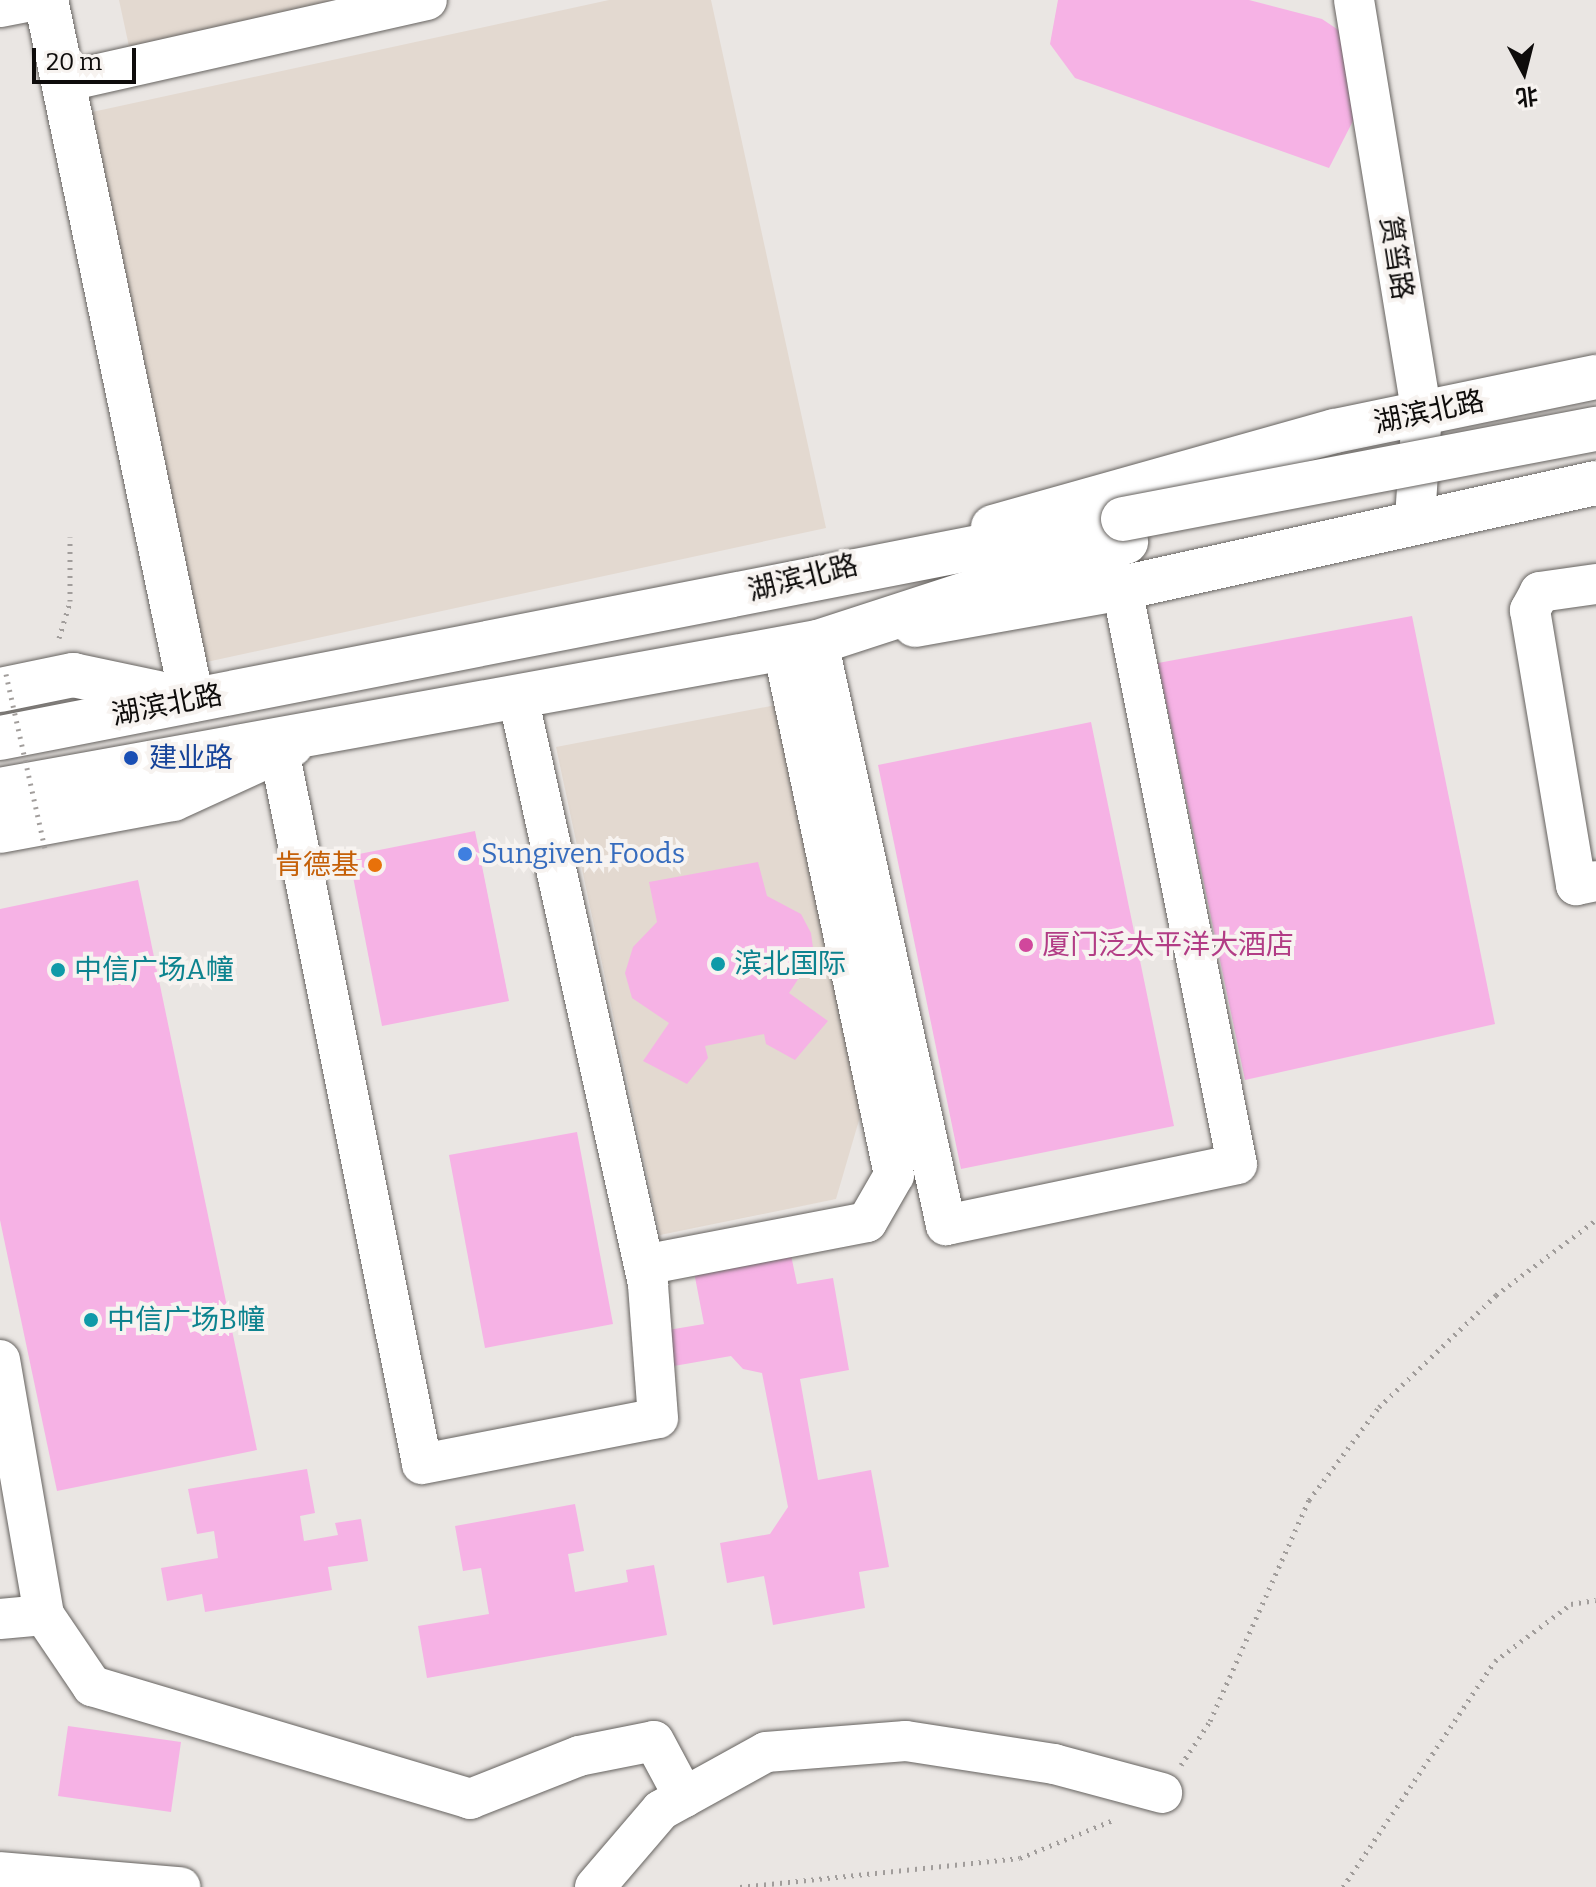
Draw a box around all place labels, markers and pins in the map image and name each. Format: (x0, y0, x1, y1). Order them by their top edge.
place label: 建业路 (149, 741, 233, 775)
marker: 建业路 (120, 747, 142, 769)
place label: Sungiven Foods (481, 837, 685, 871)
marker: Sungiven Foods (456, 845, 474, 863)
place label: 肯德基 (275, 848, 359, 882)
marker: 肯德基 (366, 856, 384, 874)
place label: 厦门泛太平洋大酒店 (1042, 928, 1294, 962)
marker: 厦门泛太平洋大酒店 (1017, 936, 1035, 954)
place label: 滨北国际 (734, 947, 846, 981)
place label: 中信广场A幢 (74, 953, 234, 987)
marker: 滨北国际 (709, 955, 727, 973)
marker: 中信广场A幢 (49, 961, 67, 979)
place label: 中信广场B幢 (107, 1303, 265, 1337)
marker: 中信广场B幢 (82, 1311, 100, 1329)

